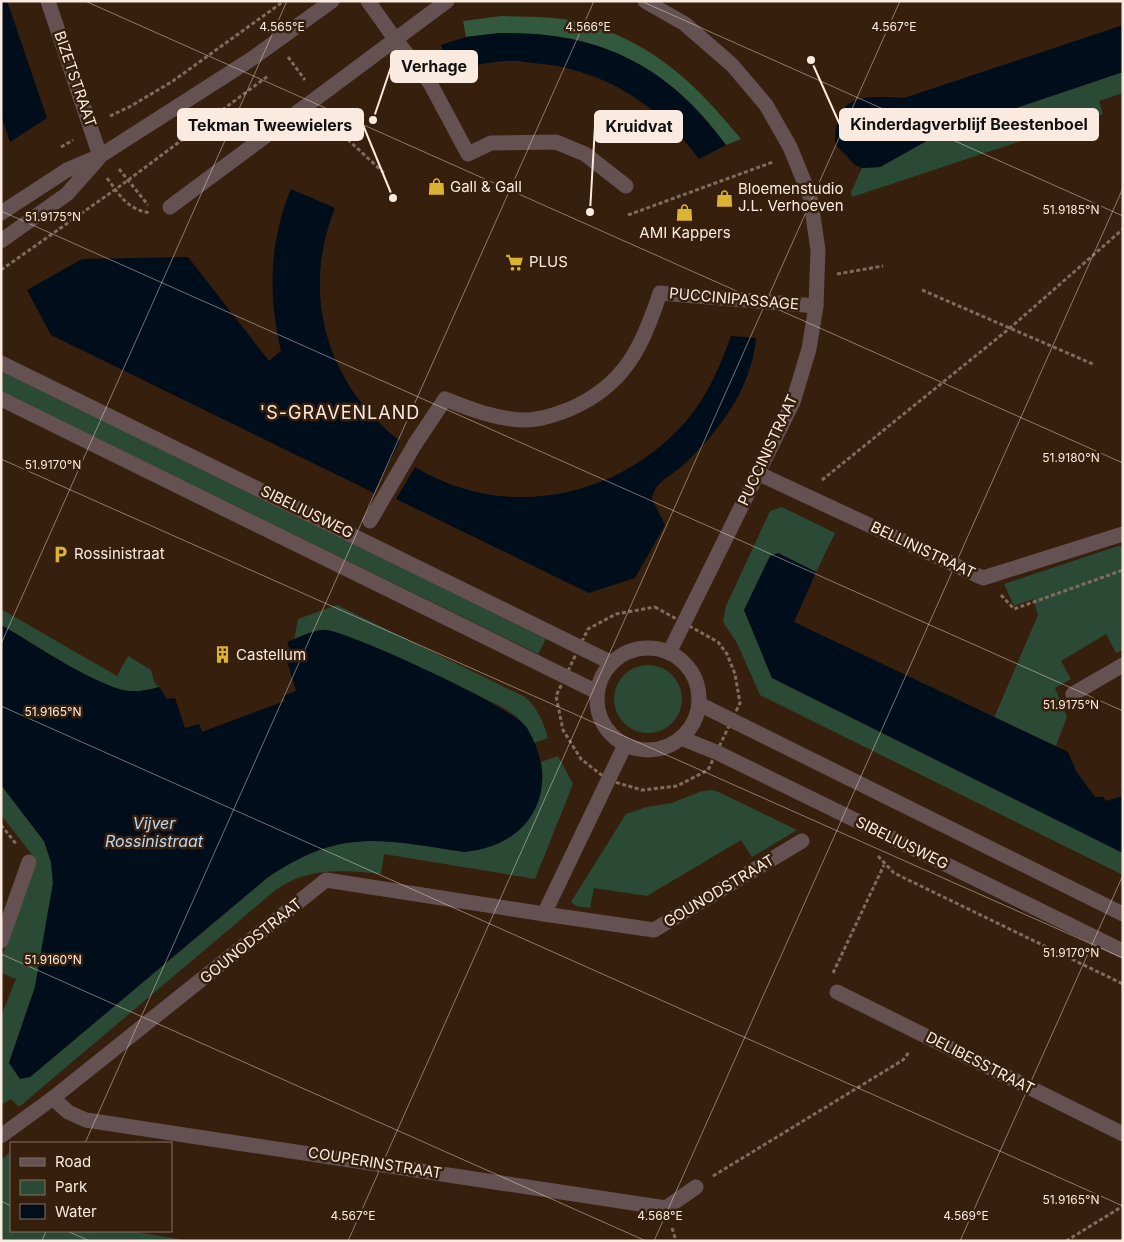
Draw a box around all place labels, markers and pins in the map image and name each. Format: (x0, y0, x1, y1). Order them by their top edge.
callout: Verhage (391, 51, 477, 82)
callout: Tekman Tweewielers (178, 109, 363, 140)
callout: Kinderdagverblijf Beestenboel (840, 109, 1098, 140)
callout: Kruidvat (595, 111, 682, 142)
shop icon: Gall & Gall (426, 177, 446, 197)
place label: Gall & Gall (450, 177, 522, 196)
place label: Bloemenstudio J.L. Verhoeven (738, 179, 844, 215)
shop icon: Bloemenstudio J.L. Verhoeven (714, 188, 734, 208)
shop icon: AMI Kappers (675, 202, 695, 222)
place label: AMI Kappers (639, 223, 731, 242)
supermarket icon: PLUS (505, 252, 525, 272)
place label: PLUS (529, 252, 568, 271)
parking icon: Rossinistraat (50, 544, 70, 564)
place label: Rossinistraat (74, 544, 165, 563)
building icon: Castellum (212, 645, 232, 665)
place label: Castellum (236, 645, 306, 664)

